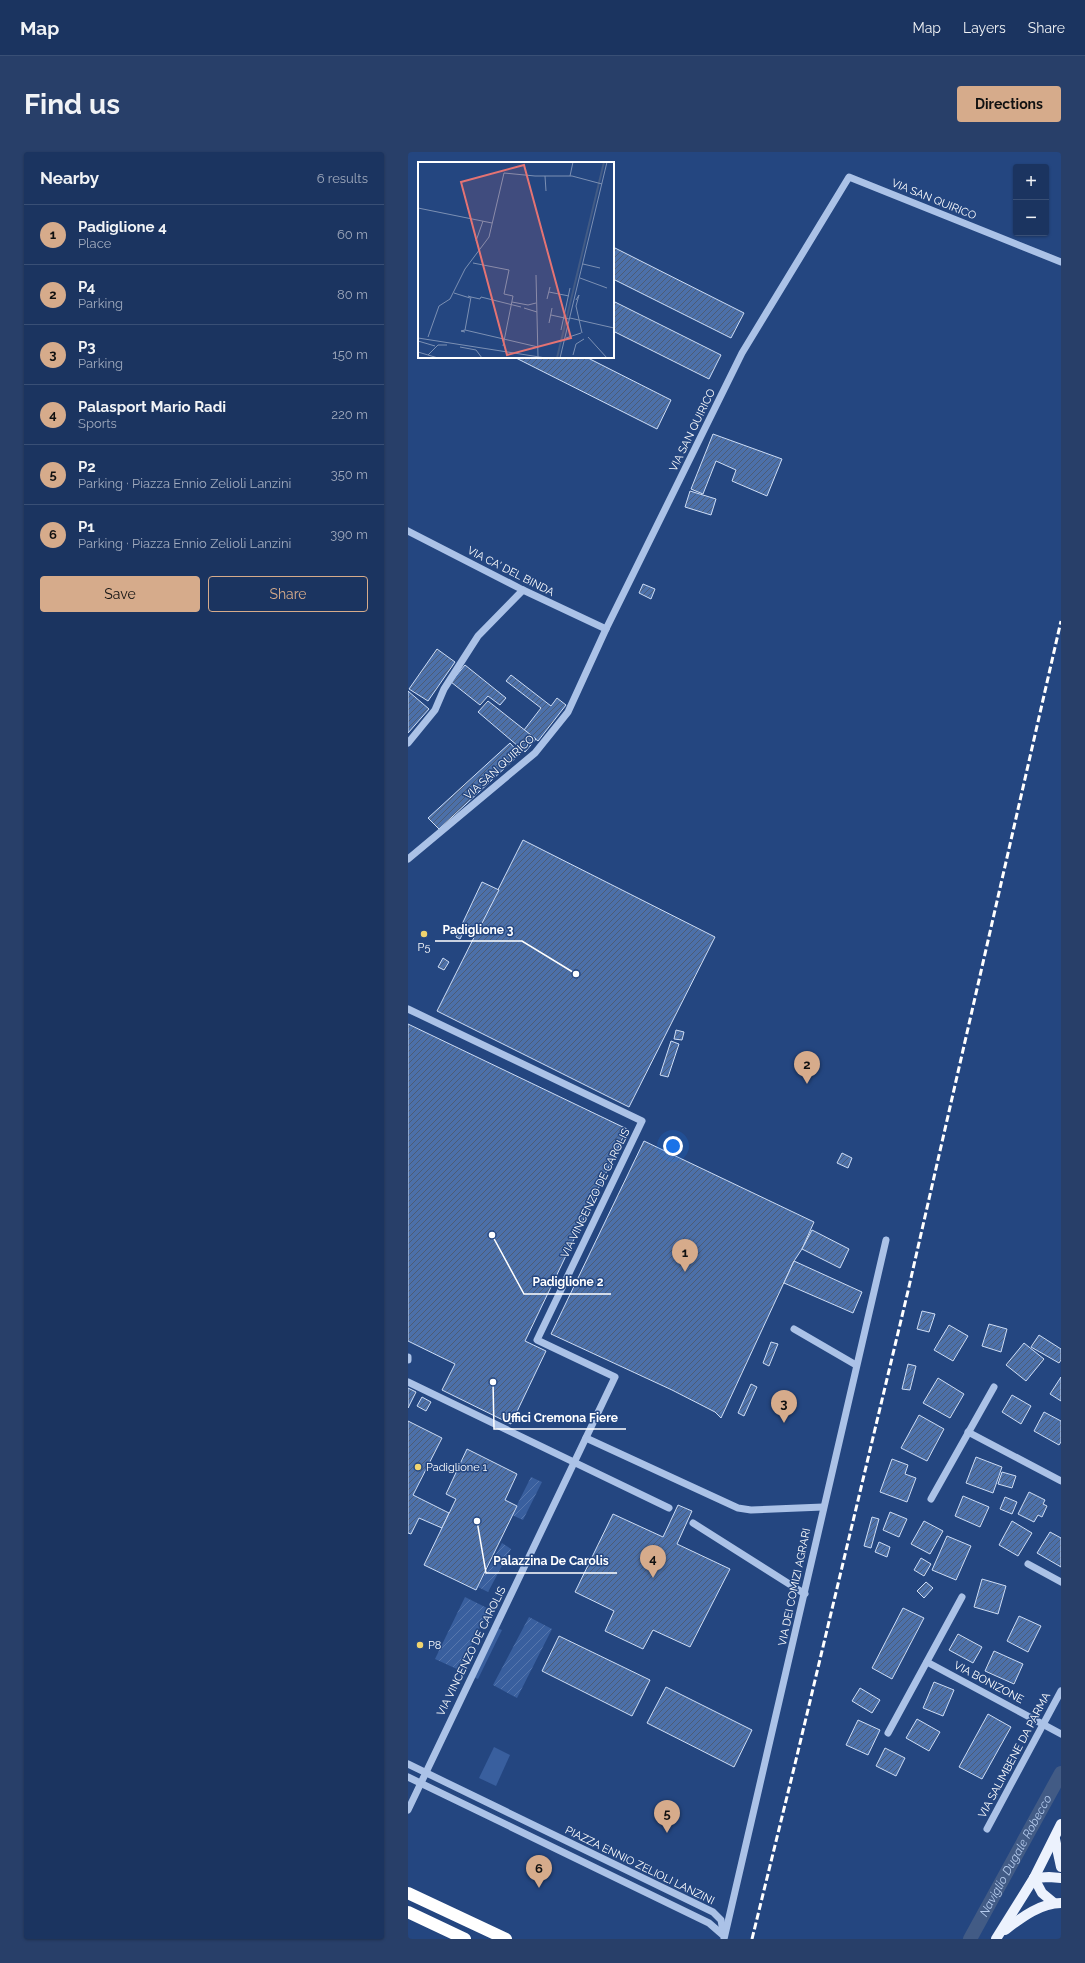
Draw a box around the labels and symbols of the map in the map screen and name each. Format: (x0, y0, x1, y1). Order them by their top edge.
inset map (418, 162, 614, 358)
street label: VIA SAN QUIRICO (890, 177, 978, 222)
street label: VIA SAN QUIRICO (667, 387, 718, 474)
street label: VIA CA' DEL BINDA (465, 544, 557, 599)
street label: VIA SAN QUIRICO (461, 732, 537, 802)
callout: Padiglione 3 (435, 917, 522, 941)
text: Padiglione 3 (443, 923, 514, 937)
marker: P5 (419, 929, 429, 939)
place label: P5 (418, 941, 430, 954)
pin: 2 (794, 1051, 820, 1084)
street label: VIA VINCENZO DE CAROLIS (558, 1126, 633, 1260)
your location (663, 1136, 683, 1156)
pin: 1 (672, 1239, 698, 1272)
callout: Padiglione 2 (524, 1270, 611, 1294)
text: Padiglione 2 (533, 1275, 604, 1289)
pin: 3 (771, 1390, 797, 1423)
callout: Uffici Cremona Fiere (494, 1405, 626, 1429)
text: Uffici Cremona Fiere (502, 1411, 618, 1425)
place label: Padiglione 1 (426, 1461, 487, 1474)
marker: Padiglione 1 (413, 1462, 423, 1472)
street label: VIA DEI COMIZI AGRARI (776, 1527, 813, 1647)
pin: 4 (640, 1545, 666, 1578)
callout: Palazzina De Carolis (486, 1549, 617, 1573)
text: Palazzina De Carolis (493, 1554, 609, 1568)
street label: VIA VINCENZO DE CAROLIS (434, 1584, 509, 1718)
place label: P8 (428, 1639, 441, 1652)
marker: P8 (415, 1640, 425, 1650)
street label: VIA BONIZONE (952, 1659, 1026, 1706)
street label: VIA SALIMBENE DA PARMA (976, 1690, 1053, 1820)
water label: Naviglio Dugale Robecco (977, 1792, 1055, 1919)
pin: 5 (654, 1800, 680, 1833)
street label: PIAZZA ENNIO ZELIOLI LANZINI (563, 1824, 717, 1907)
pin: 6 (526, 1855, 552, 1888)

